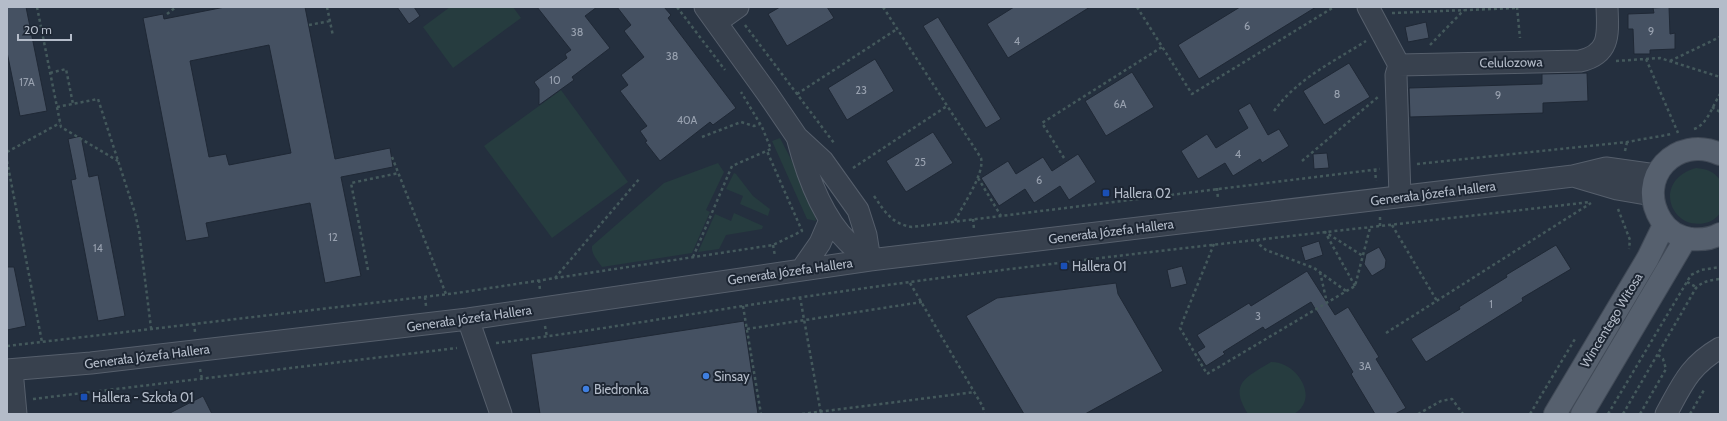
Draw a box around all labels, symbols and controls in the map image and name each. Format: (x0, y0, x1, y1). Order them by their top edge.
scale bar (18, 16, 71, 42)
house number: 6 (1244, 19, 1250, 33)
text: 20 m (24, 22, 52, 37)
house number: 9 (1648, 24, 1654, 38)
house number: 38 (571, 25, 583, 39)
house number: 4 (1014, 34, 1021, 48)
house number: 38 (666, 49, 678, 63)
street label: Celulozowa (1479, 53, 1543, 71)
house number: 10 (549, 73, 561, 87)
house number: 17A (19, 75, 35, 89)
house number: 23 (855, 83, 867, 97)
house number: 8 (1334, 87, 1340, 101)
house number: 9 (1495, 88, 1501, 102)
house number: 6A (1113, 97, 1127, 111)
house number: 40A (677, 113, 698, 127)
house number: 4 (1235, 147, 1242, 161)
house number: 25 (914, 155, 926, 169)
house number: 6 (1036, 173, 1042, 187)
street label: Generała Józefa Hallera (1369, 177, 1497, 209)
place label: Hallera 02 (1114, 185, 1171, 201)
marker: Hallera 02 (1101, 188, 1111, 198)
street label: Generała Józefa Hallera (1047, 215, 1175, 247)
house number: 12 (328, 230, 338, 244)
house number: 14 (93, 241, 104, 255)
street label: Generała Józefa Hallera (726, 254, 854, 288)
place label: Hallera 01 (1072, 258, 1127, 274)
marker: Hallera 01 (1059, 261, 1069, 271)
street label: Wincentego Witosa (1576, 269, 1646, 370)
house number: 1 (1489, 297, 1493, 311)
street label: Generała Józefa Hallera (405, 301, 533, 335)
house number: 3 (1255, 309, 1261, 323)
street label: Generała Józefa Hallera (83, 340, 211, 372)
house number: 3A (1359, 359, 1372, 373)
place label: Sinsay (714, 368, 750, 384)
marker: Sinsay (701, 371, 711, 381)
place label: Biedronka (594, 381, 649, 397)
marker: Biedronka (581, 384, 591, 394)
place label: Hallera - Szkoła 01 (92, 389, 193, 405)
marker: Hallera - Szkoła 01 (79, 392, 89, 402)

